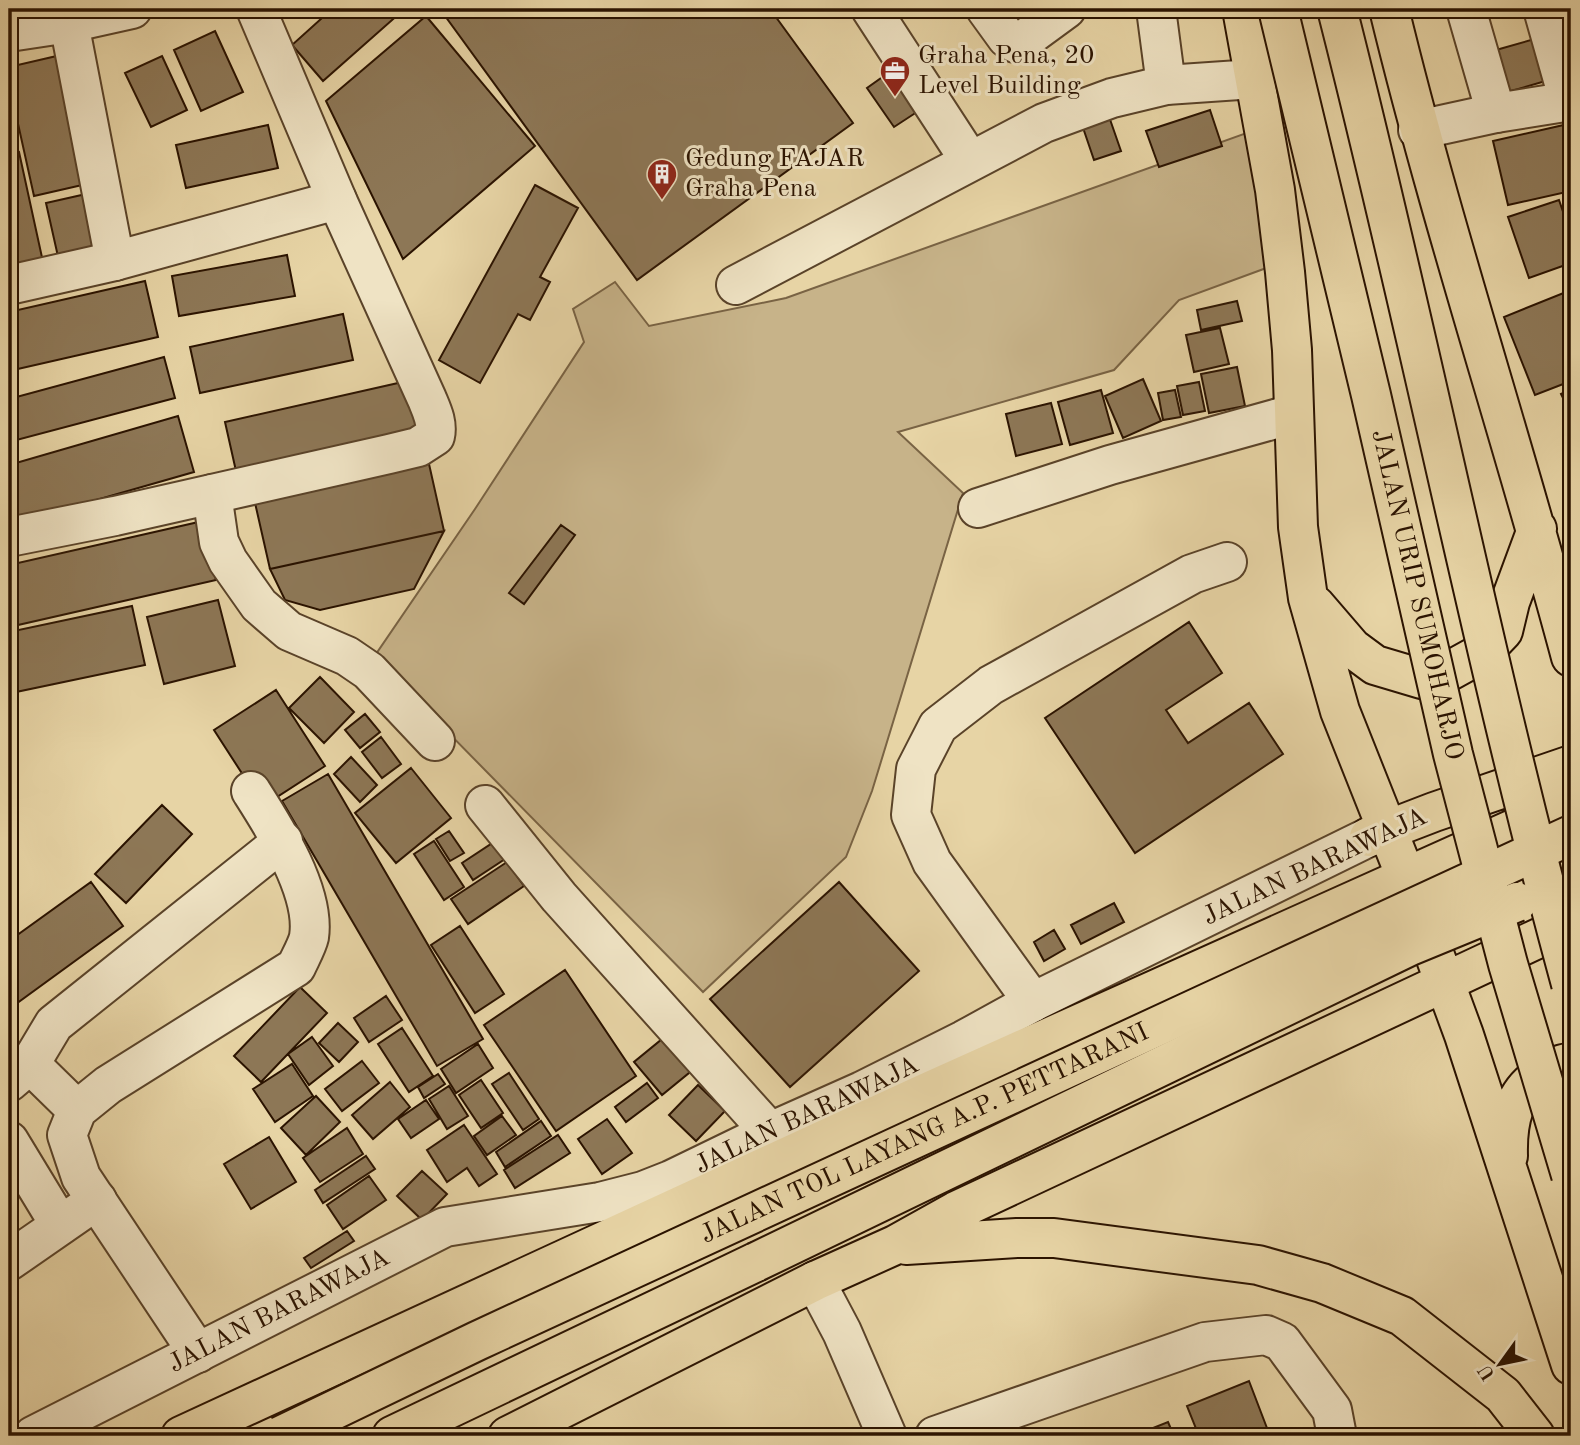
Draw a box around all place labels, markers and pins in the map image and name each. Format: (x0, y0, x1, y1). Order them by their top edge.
place label: Graha Pena, 20 Level Building (918, 43, 1094, 99)
office icon: Graha Pena, 20 Level Building (878, 54, 912, 98)
place label: Gedung FAJAR Graha Pena (685, 146, 865, 202)
building icon: Gedung FAJAR Graha Pena (645, 157, 679, 201)

